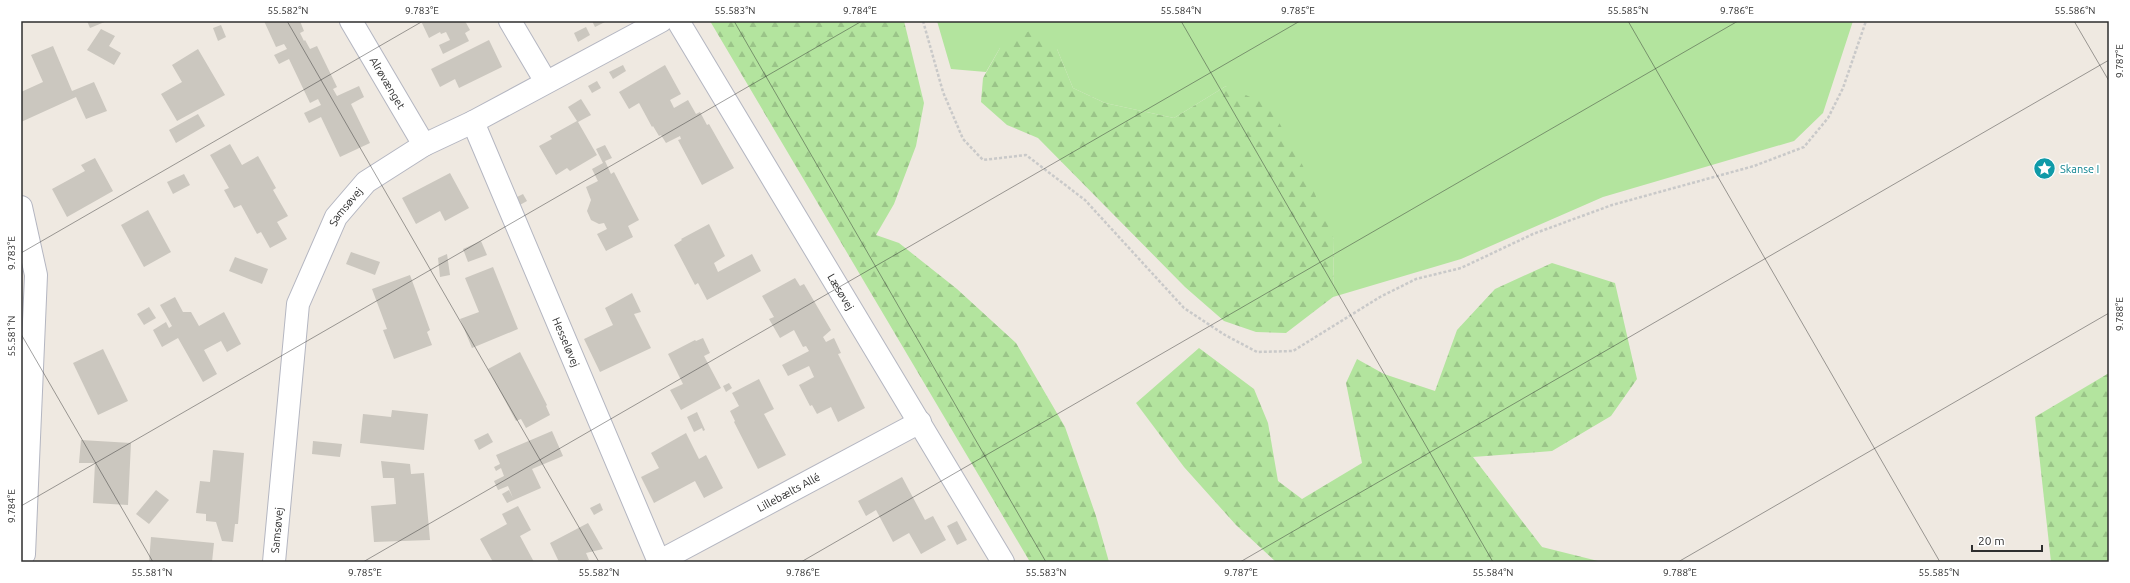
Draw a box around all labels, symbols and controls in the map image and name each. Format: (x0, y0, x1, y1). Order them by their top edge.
text: 55.582°N (267, 5, 309, 16)
text: 9.783°E (405, 5, 439, 16)
text: 55.583°N (714, 5, 756, 16)
text: 9.784°E (843, 5, 877, 16)
text: 55.584°N (1160, 5, 1202, 16)
text: 9.785°E (1281, 5, 1315, 16)
text: 55.585°N (1607, 5, 1649, 16)
text: 9.786°E (1720, 5, 1754, 16)
text: 55.586°N (2054, 5, 2096, 16)
text: 9.787°E (2114, 44, 2125, 78)
street label: Alrøvænget (368, 55, 408, 112)
place icon: Skanse I (2032, 156, 2058, 182)
place label: Skanse I (2060, 163, 2099, 175)
street label: Samsøvej (327, 185, 365, 228)
text: 9.783°E (6, 236, 17, 270)
street label: Læsøvej (825, 271, 856, 312)
text: 9.788°E (2114, 297, 2125, 331)
text: 55.581°N (6, 315, 17, 357)
street label: Hesseløvej (550, 315, 582, 369)
street label: Lillebælts Allé (755, 471, 822, 514)
text: 9.784°E (6, 489, 17, 523)
street label: Samsøvej (269, 507, 285, 554)
scale bar (1972, 527, 2042, 553)
text: 20 m (1978, 534, 2005, 547)
text: 55.581°N (131, 567, 173, 578)
text: 9.785°E (348, 567, 382, 578)
text: 55.582°N (578, 567, 620, 578)
text: 9.786°E (786, 567, 820, 578)
text: 55.583°N (1025, 567, 1067, 578)
text: 9.787°E (1224, 567, 1258, 578)
text: 55.584°N (1472, 567, 1514, 578)
text: 9.788°E (1663, 567, 1697, 578)
text: 55.585°N (1918, 567, 1960, 578)

